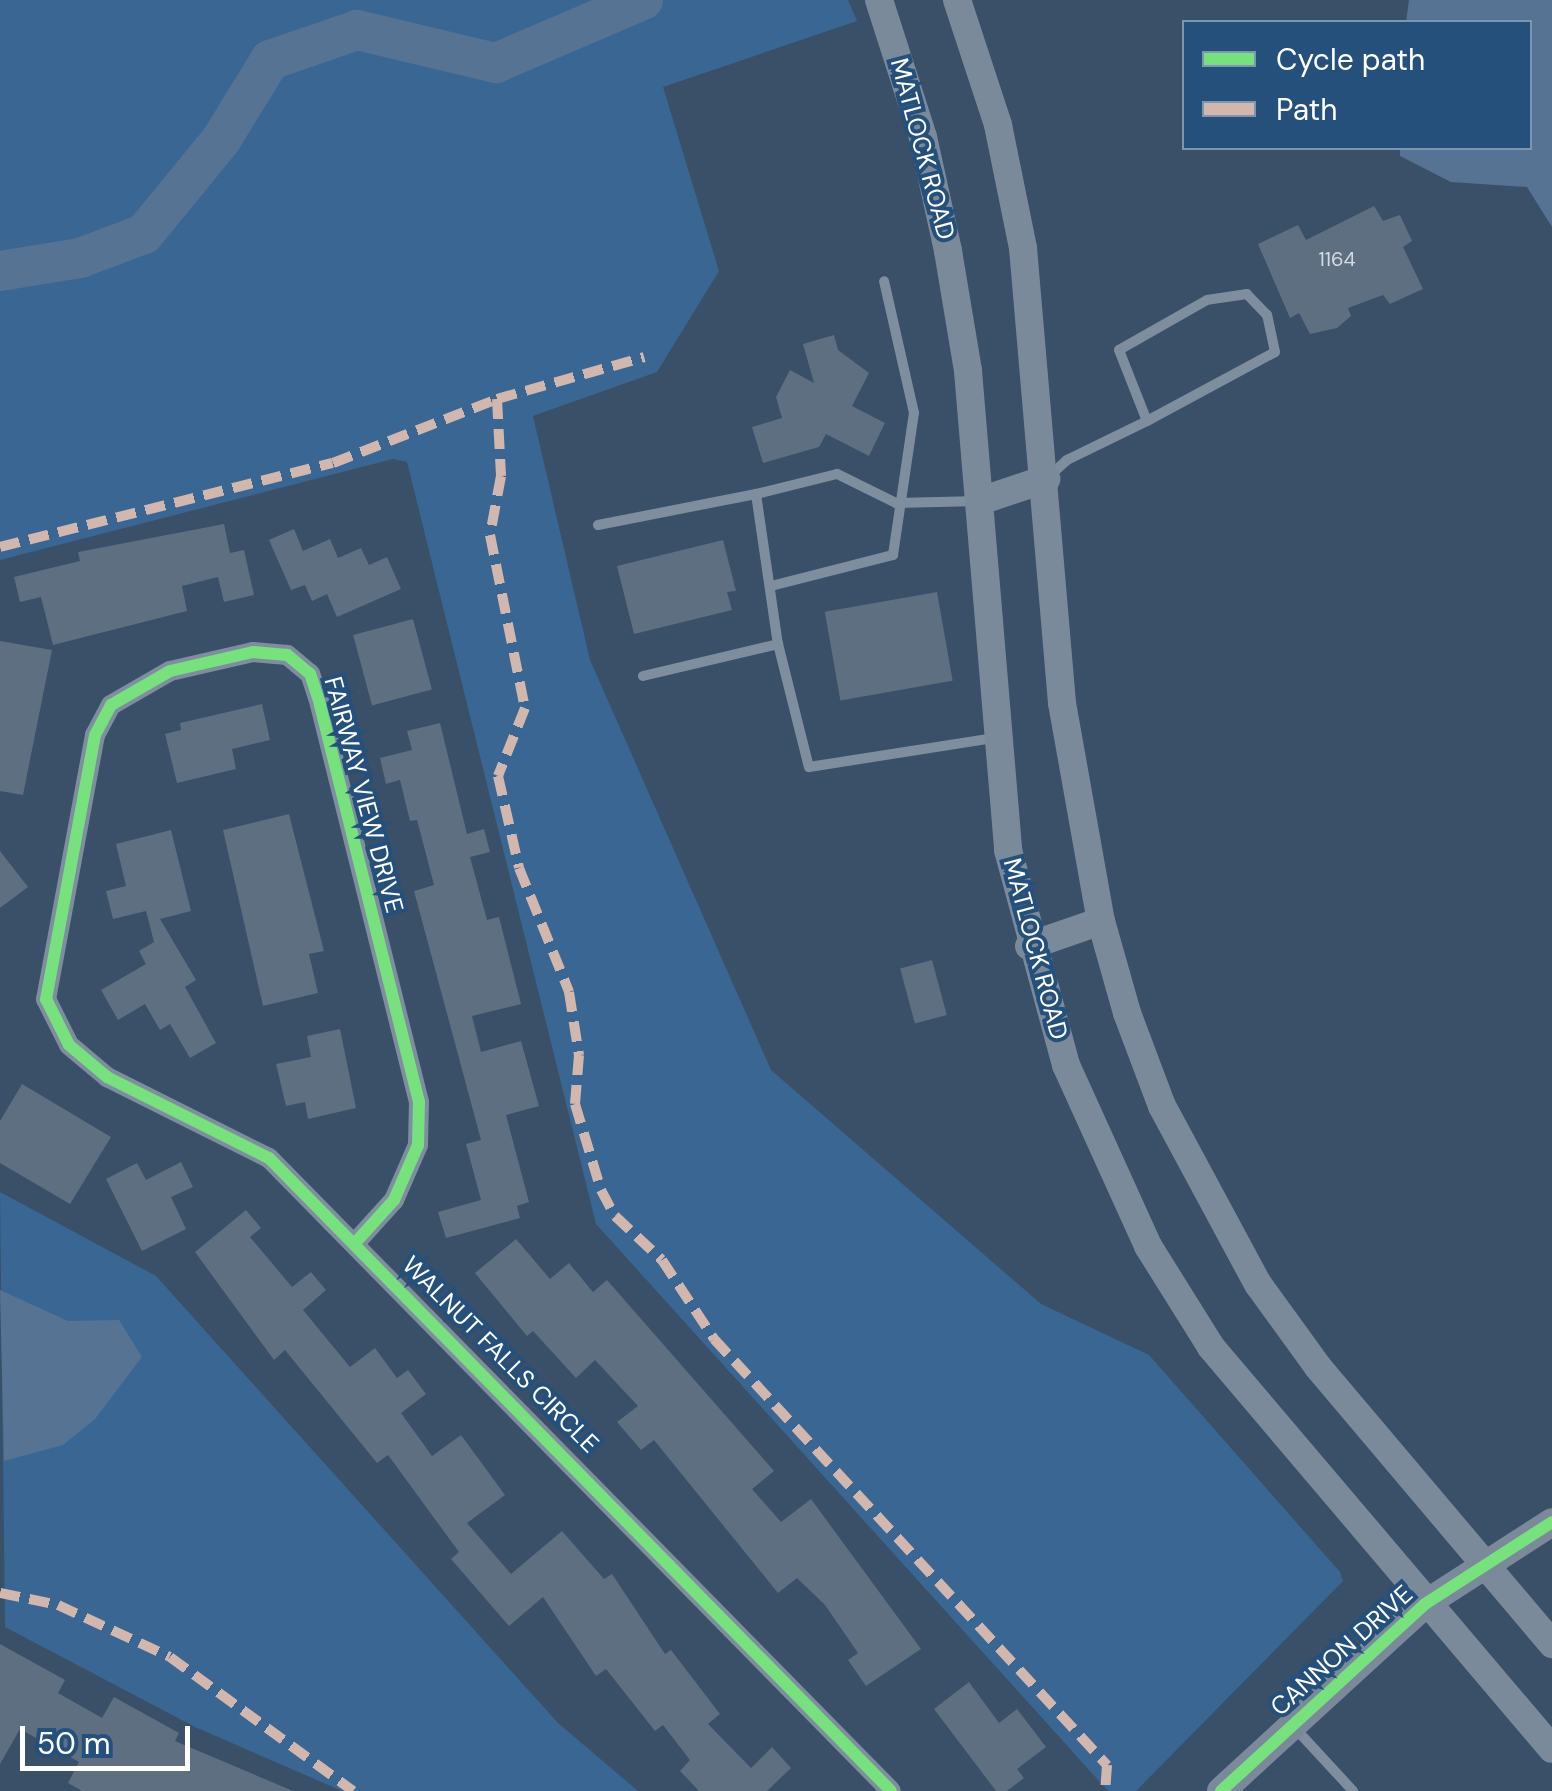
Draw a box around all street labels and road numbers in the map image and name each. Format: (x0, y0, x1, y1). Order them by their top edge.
street label: MATLOCK ROAD (883, 55, 961, 243)
street label: FAIRWAY VIEW DRIVE (317, 674, 409, 916)
street label: MATLOCK ROAD (996, 855, 1074, 1043)
street label: WALNUT FALLS CIRCLE (396, 1251, 604, 1459)
street label: CANNON DRIVE (1265, 1579, 1419, 1723)

